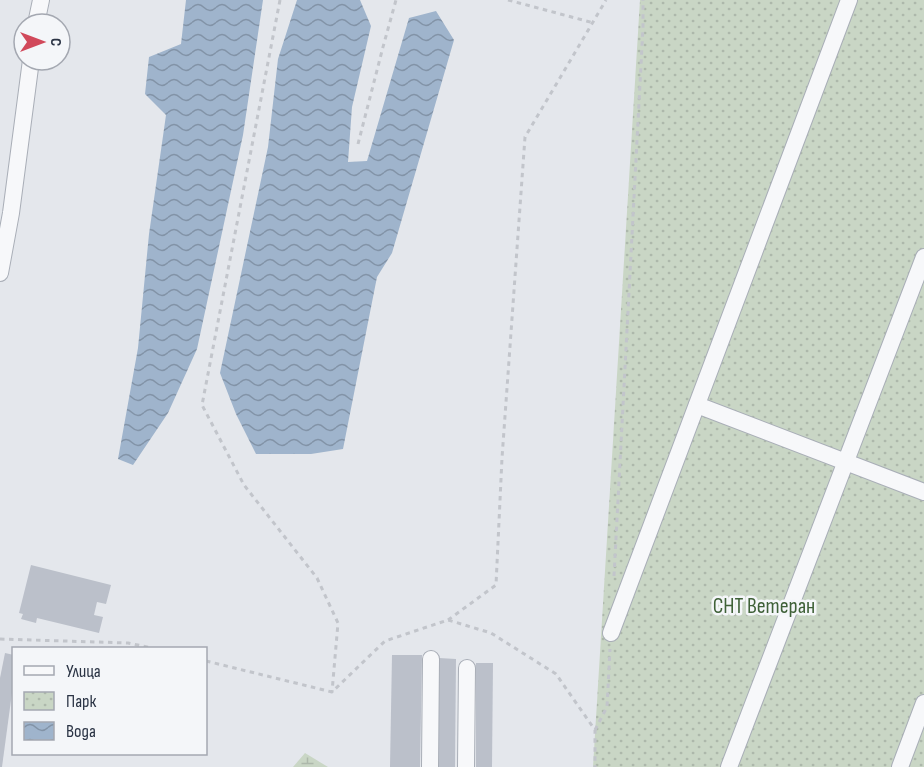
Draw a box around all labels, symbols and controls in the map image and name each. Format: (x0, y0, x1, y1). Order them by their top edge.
north arrow (12, 12, 72, 72)
text: С (46, 38, 65, 46)
park label: СНТ Ветеран (713, 593, 815, 620)
legend (12, 647, 207, 755)
text: Улица (66, 661, 101, 682)
text: Парк (66, 691, 97, 712)
text: Вода (66, 721, 96, 742)

